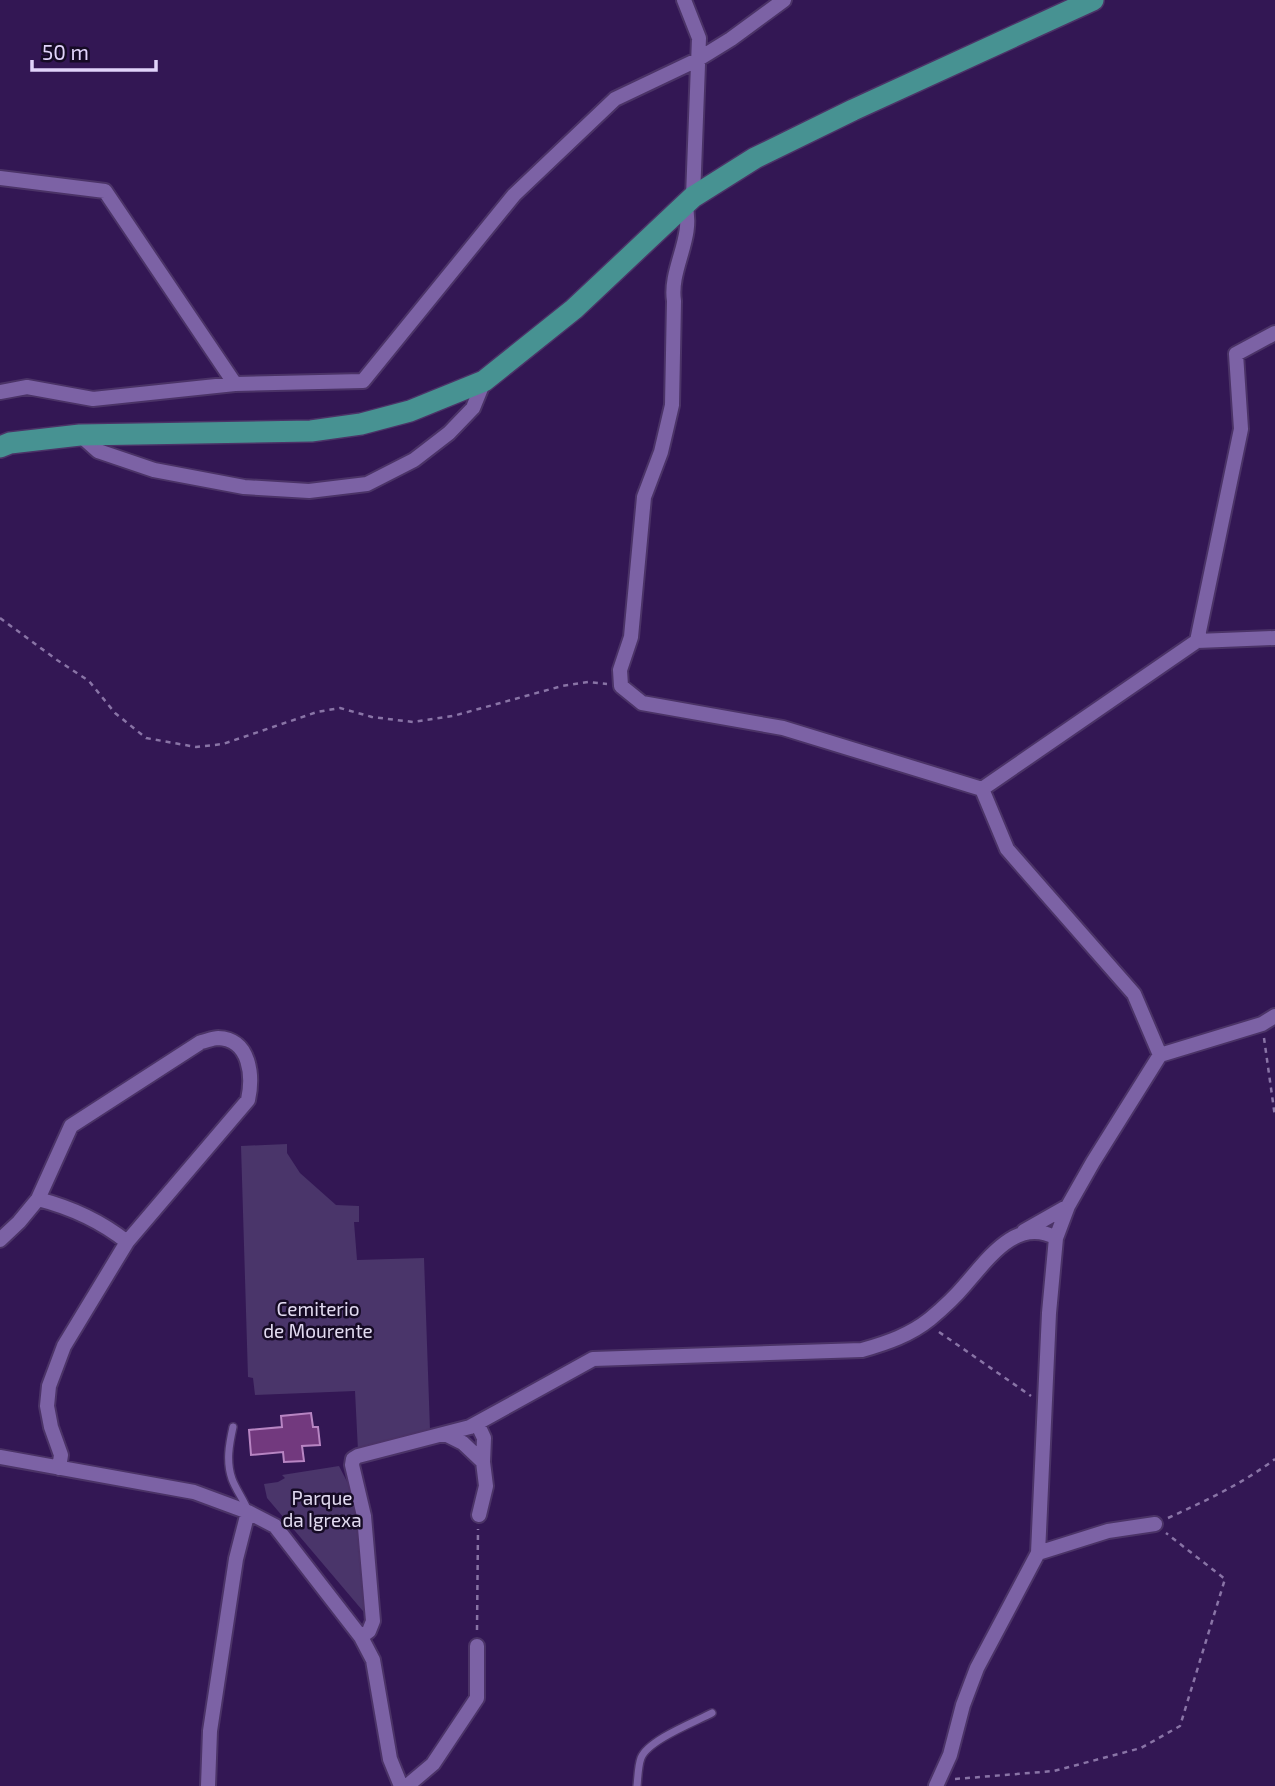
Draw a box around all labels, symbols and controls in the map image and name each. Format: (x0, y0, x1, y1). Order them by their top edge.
scale bar (32, 28, 156, 72)
text: 50 m (42, 39, 89, 64)
park label: Cemiterio de Mourente (263, 1297, 373, 1342)
park label: Parque da Igrexa (282, 1486, 362, 1531)

